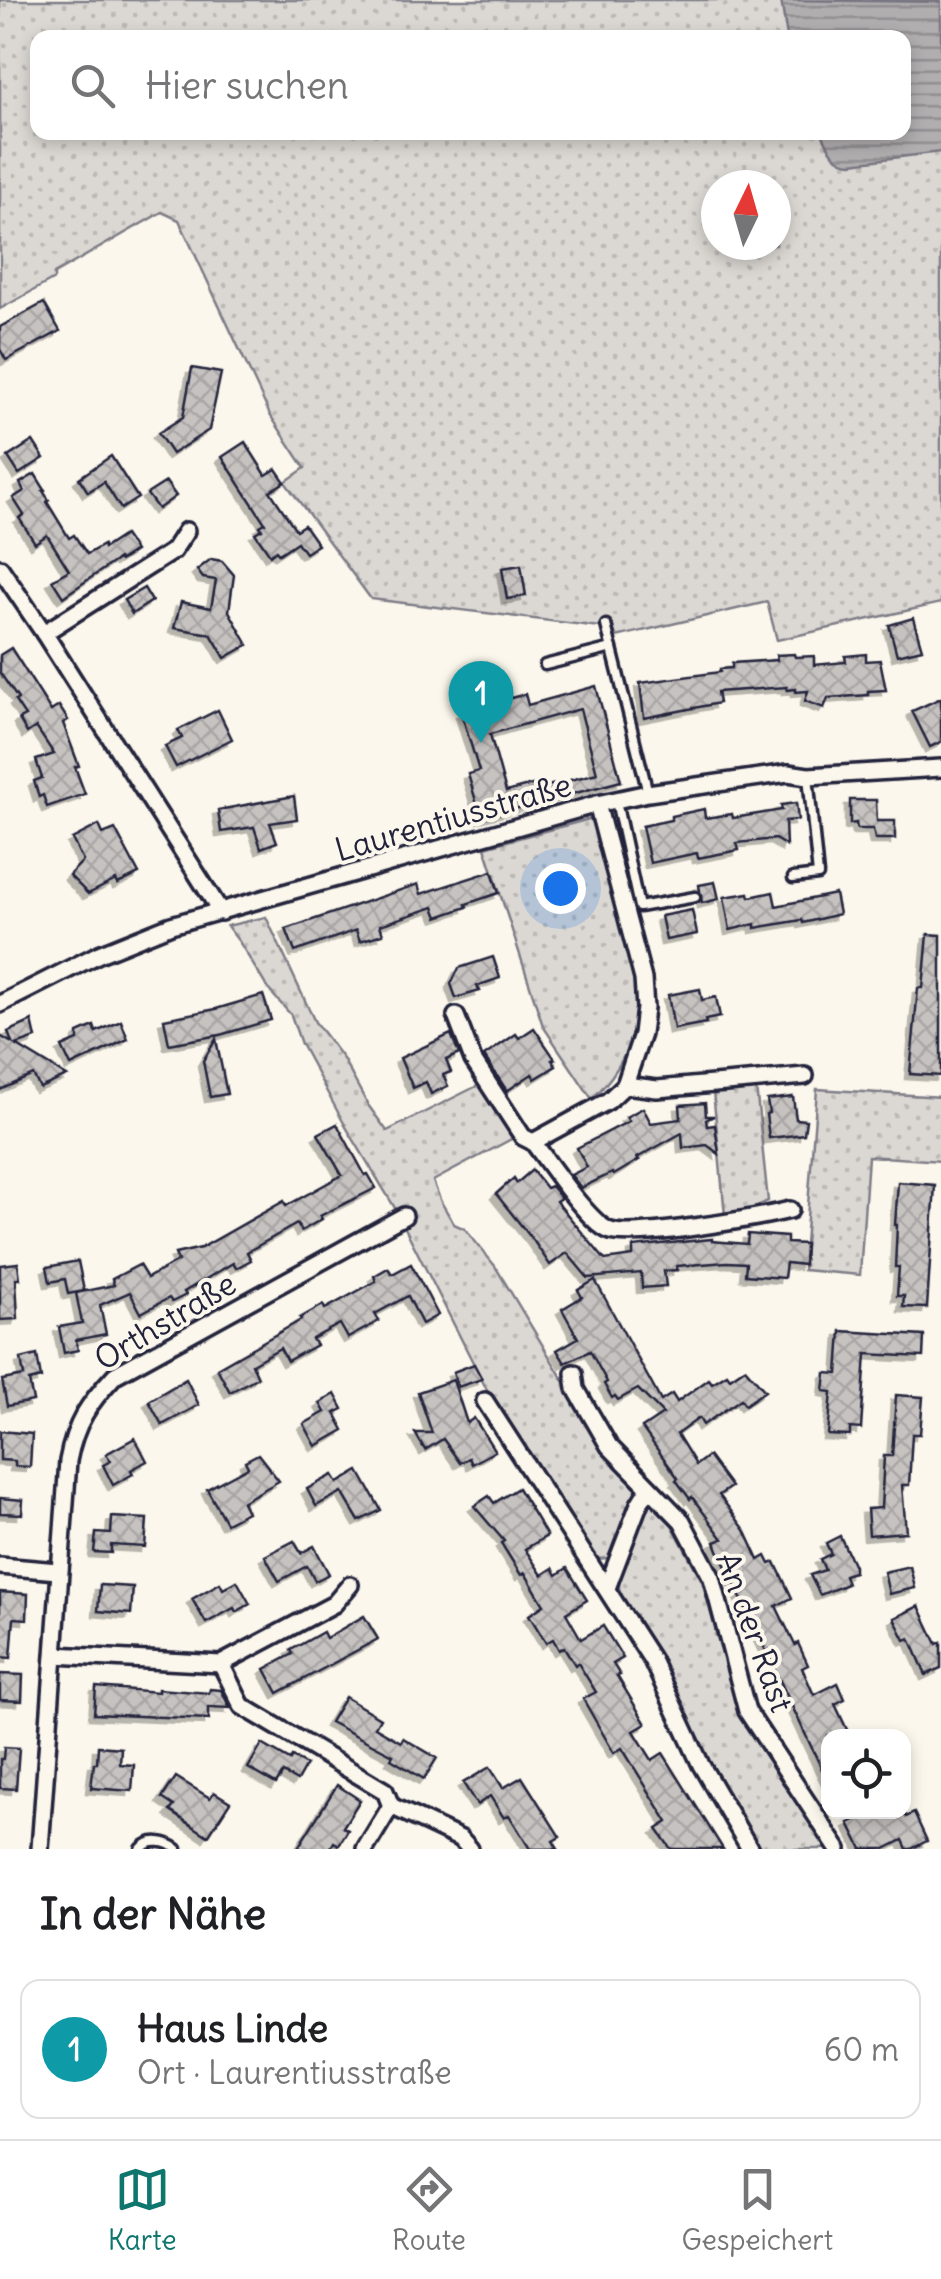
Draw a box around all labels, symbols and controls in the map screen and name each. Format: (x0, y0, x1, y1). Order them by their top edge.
search box (30, 30, 911, 140)
icon: search (65, 58, 120, 113)
text: Hier suchen (145, 62, 349, 109)
north arrow (701, 170, 791, 260)
pin: 1 (448, 660, 514, 743)
street label: Laurentiusstraße (330, 764, 576, 870)
your location (535, 863, 586, 914)
street label: Orthstraße (87, 1263, 243, 1379)
street label: An der Rast (707, 1546, 803, 1718)
map controls (821, 1729, 911, 1819)
button: locate (821, 1729, 911, 1819)
text: In der Nähe (40, 1888, 266, 1940)
text: Haus Linde (137, 2005, 328, 2052)
text: 1 (68, 2029, 81, 2070)
text: 60 m (824, 2029, 899, 2070)
text: Ort · Laurentiusstraße (137, 2052, 452, 2093)
tab: Karte (108, 2162, 177, 2258)
tab: Route (392, 2162, 466, 2258)
tab: Gespeichert (681, 2162, 833, 2258)

